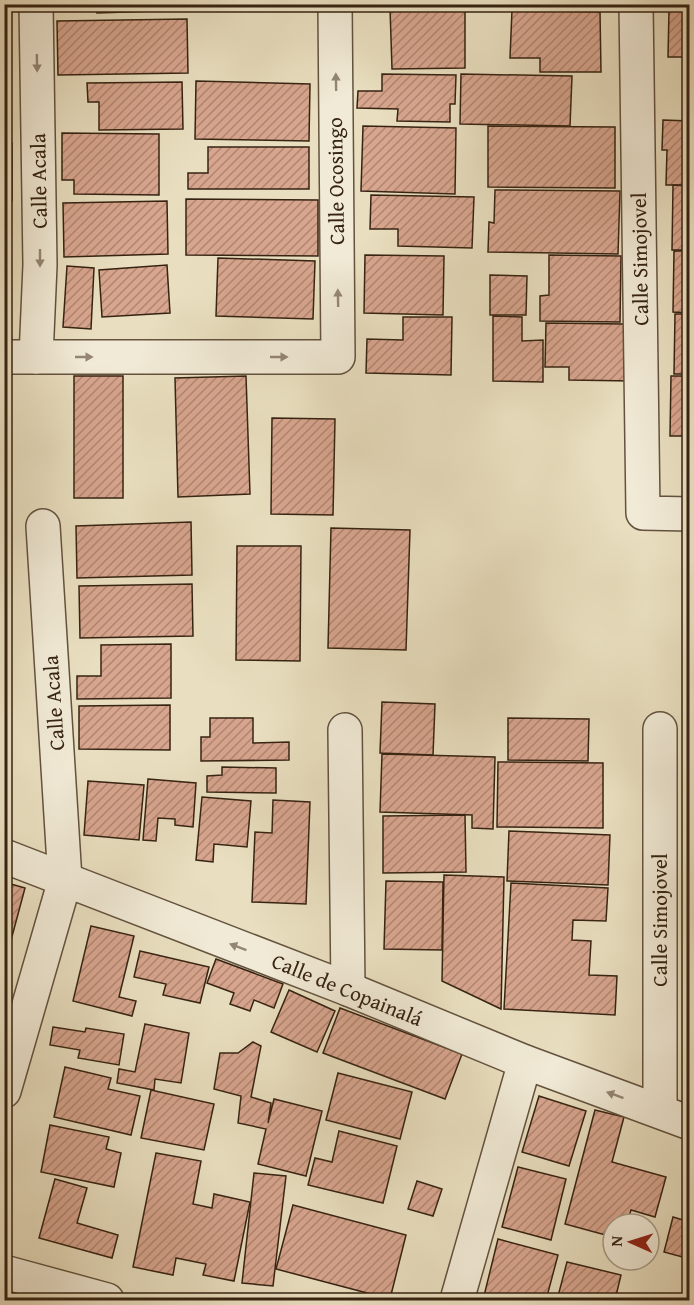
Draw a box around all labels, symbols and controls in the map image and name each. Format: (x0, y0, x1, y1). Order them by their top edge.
one-way arrow (32, 53, 42, 72)
one-way arrow (331, 73, 340, 92)
street label: Calle Ocosingo (319, 117, 352, 245)
street label: Calle Acala (22, 133, 55, 229)
street label: Calle Simojovel (623, 192, 656, 326)
one-way arrow (35, 248, 45, 267)
one-way arrow (333, 289, 343, 308)
one-way arrow (74, 352, 93, 362)
one-way arrow (269, 352, 288, 362)
street label: Calle Acala (35, 654, 72, 752)
street label: Calle Simojovel (644, 853, 675, 987)
one-way arrow (229, 942, 247, 951)
street label: Calle de Copainalá (267, 945, 427, 1034)
one-way arrow (606, 1089, 624, 1099)
north arrow (601, 1212, 661, 1272)
text: N (604, 1235, 628, 1247)

